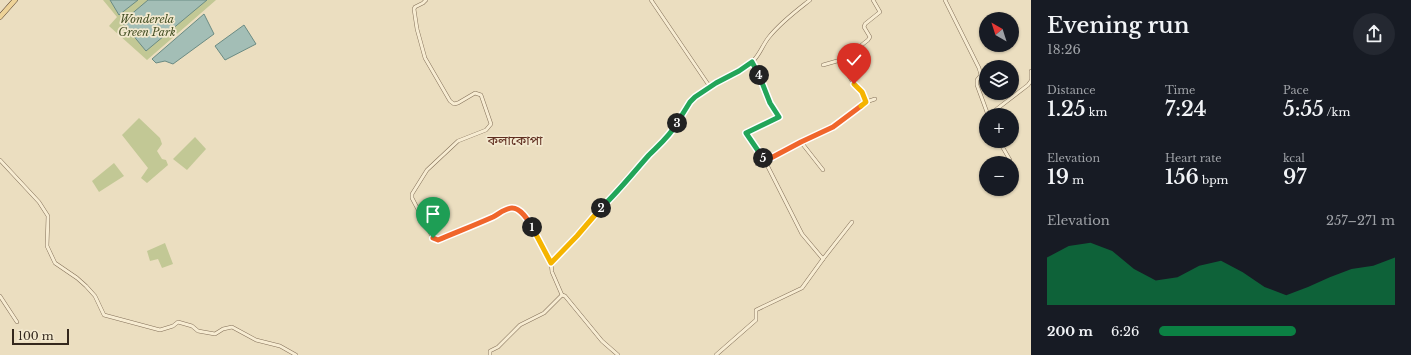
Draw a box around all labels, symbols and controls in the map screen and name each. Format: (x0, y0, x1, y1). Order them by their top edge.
park label: Wonderela Green Park (118, 12, 176, 39)
north arrow (979, 12, 1019, 52)
map controls (979, 12, 1019, 196)
text: Evening run (1047, 12, 1189, 39)
button: share (1353, 13, 1395, 55)
text: 18:26 (1047, 41, 1081, 58)
pin (837, 43, 871, 84)
icon: check (843, 49, 865, 71)
button: layers (979, 60, 1019, 100)
pin: 4 (749, 65, 769, 85)
text: 4 (755, 68, 763, 82)
text: Distance (1047, 83, 1096, 97)
text: Time (1165, 83, 1195, 97)
text: Pace (1283, 83, 1309, 97)
text: 1.25 (1047, 97, 1086, 121)
text: 7:24 (1165, 97, 1207, 121)
text: 5:55 (1283, 97, 1324, 121)
text: km (1086, 105, 1107, 119)
text: /km (1324, 105, 1350, 119)
button: + (979, 108, 1019, 148)
pin: 3 (667, 113, 687, 133)
text: 3 (673, 116, 681, 130)
district label: কলাকোপা (487, 132, 543, 149)
pin: 5 (753, 148, 773, 168)
text: 5 (760, 151, 766, 165)
text: Elevation (1047, 151, 1100, 165)
text: Heart rate (1165, 151, 1222, 165)
text: kcal (1283, 151, 1305, 165)
button: − (979, 156, 1019, 196)
text: 19 (1047, 165, 1069, 189)
text: 156 (1165, 165, 1199, 189)
text: 97 (1283, 165, 1307, 189)
text: m (1069, 173, 1084, 187)
text: bpm (1199, 173, 1228, 187)
pin (416, 197, 450, 238)
pin: 2 (591, 198, 611, 218)
text: 2 (597, 201, 605, 215)
icon: arrive (422, 203, 444, 225)
text: Elevation (1047, 212, 1110, 229)
text: 257–271 m (1326, 212, 1395, 229)
pin: 1 (522, 217, 542, 237)
text: 1 (530, 220, 534, 234)
text: 200 m (1047, 323, 1093, 340)
text: 6:26 (1111, 323, 1139, 340)
scale bar (12, 327, 69, 346)
text: 100 m (18, 329, 54, 343)

